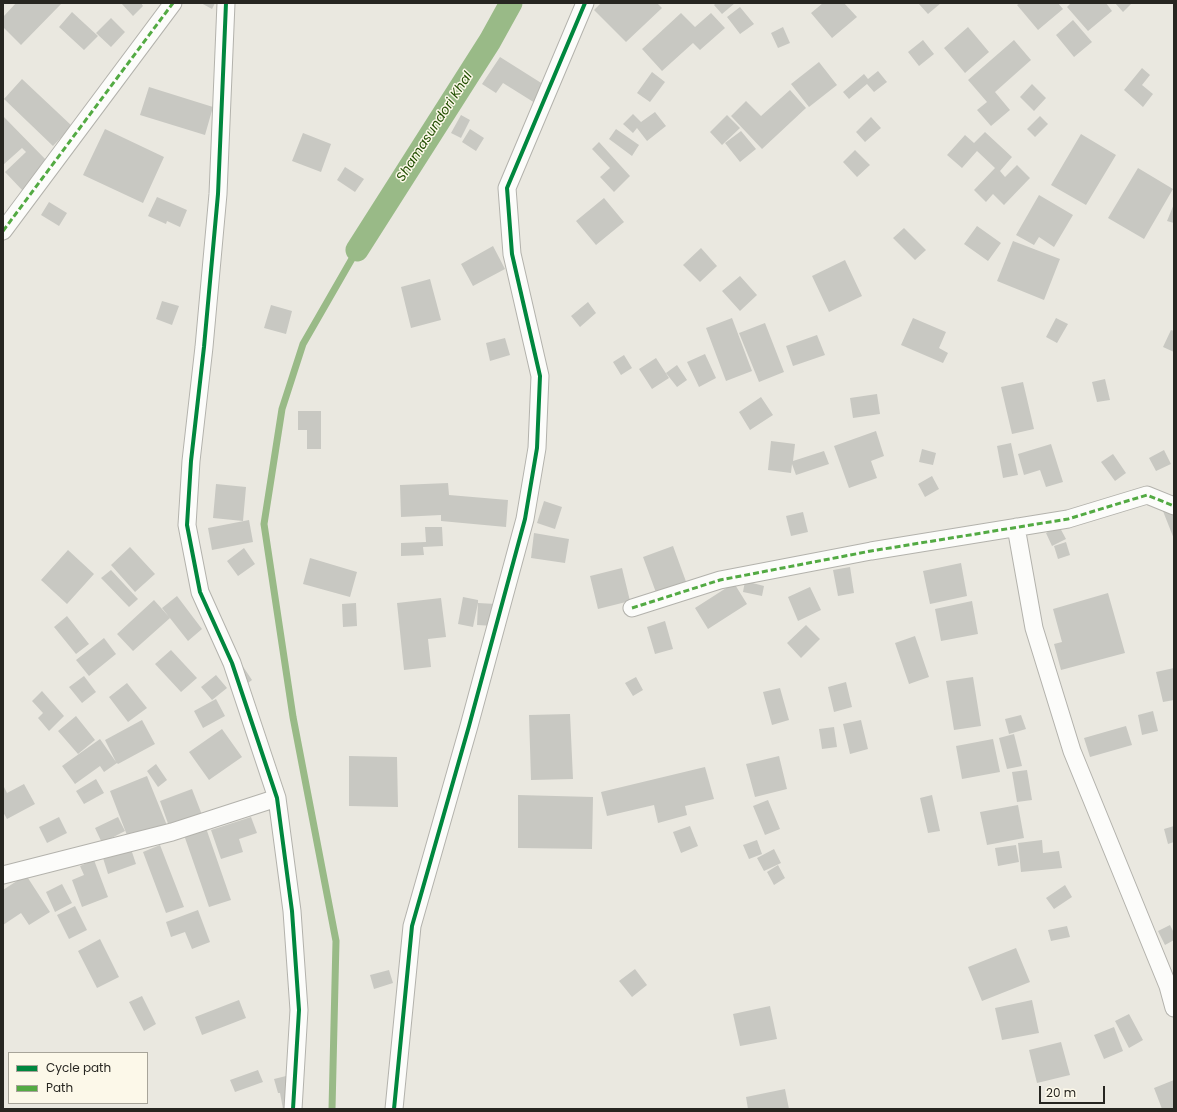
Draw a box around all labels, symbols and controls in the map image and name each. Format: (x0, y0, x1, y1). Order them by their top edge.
water label: Shamasundori Khal (394, 69, 476, 185)
legend (8, 1052, 148, 1104)
text: Cycle path (46, 1059, 111, 1076)
scale bar (1041, 1078, 1107, 1104)
text: Path (46, 1079, 73, 1096)
text: 20 m (1046, 1084, 1076, 1101)

